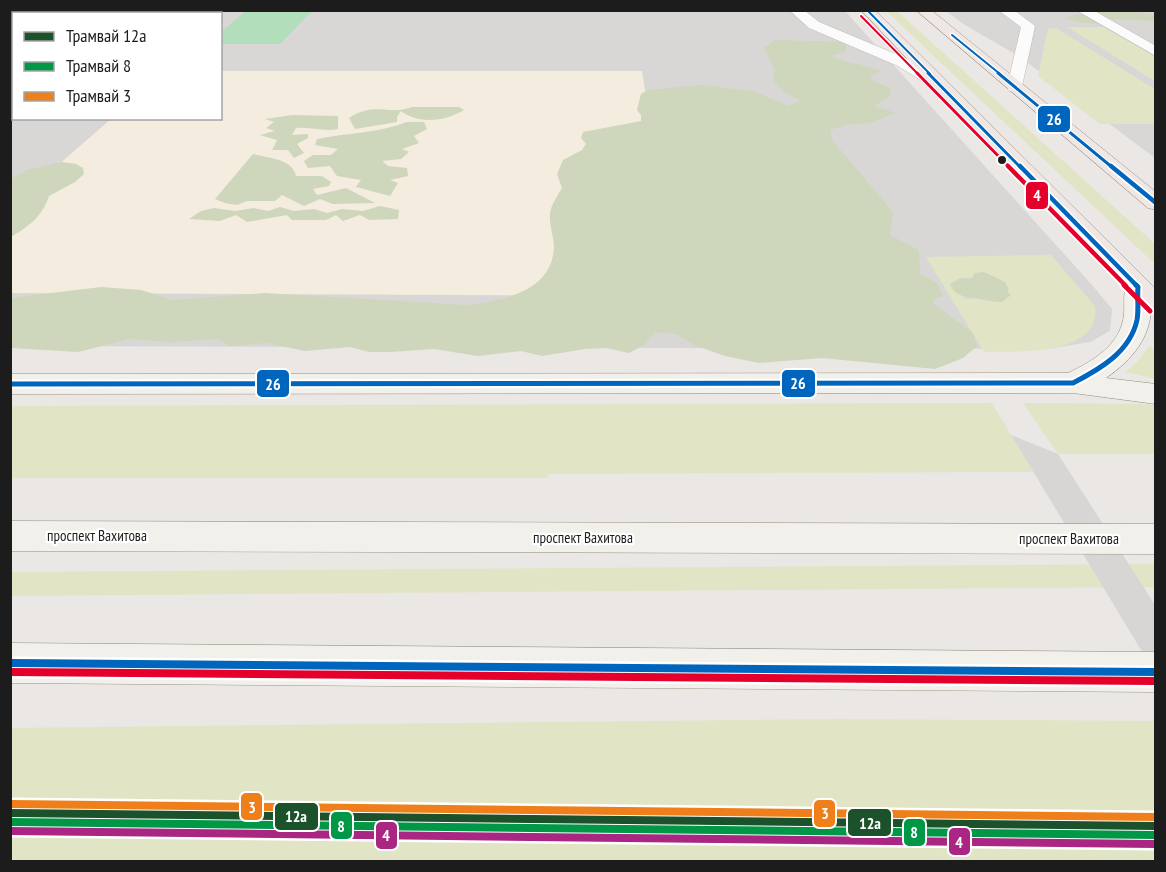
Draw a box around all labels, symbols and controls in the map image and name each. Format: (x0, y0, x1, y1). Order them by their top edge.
legend (12, 12, 222, 120)
text: Трамвай 12а (66, 24, 146, 47)
text: Трамвай 8 (66, 54, 131, 77)
text: Трамвай 3 (66, 84, 131, 107)
line badge: 26 (1037, 105, 1071, 133)
text: 26 (1046, 109, 1062, 129)
unlabelled marker (996, 154, 1008, 166)
line badge: 4 (1025, 181, 1049, 210)
text: 4 (1033, 185, 1041, 205)
line badge: 26 (256, 369, 290, 398)
line badge: 26 (781, 369, 816, 398)
text: 26 (790, 373, 806, 393)
text: 26 (265, 374, 281, 394)
street label: проспект Вахитова (47, 526, 147, 545)
street label: проспект Вахитова (533, 528, 633, 547)
street label: проспект Вахитова (1019, 529, 1119, 548)
line badge: 3 (240, 792, 263, 821)
text: 3 (248, 797, 256, 817)
line badge: 3 (813, 799, 836, 828)
line badge: 12а (274, 802, 319, 831)
text: 3 (821, 803, 829, 823)
text: 12а (285, 806, 307, 826)
line badge: 12а (847, 808, 892, 837)
line badge: 8 (330, 811, 353, 840)
text: 12а (859, 813, 881, 833)
text: 8 (337, 816, 345, 836)
line badge: 8 (903, 818, 926, 847)
line badge: 4 (375, 821, 398, 850)
text: 8 (910, 822, 918, 842)
text: 4 (382, 825, 390, 845)
line badge: 4 (948, 827, 971, 856)
text: 4 (955, 832, 963, 852)

